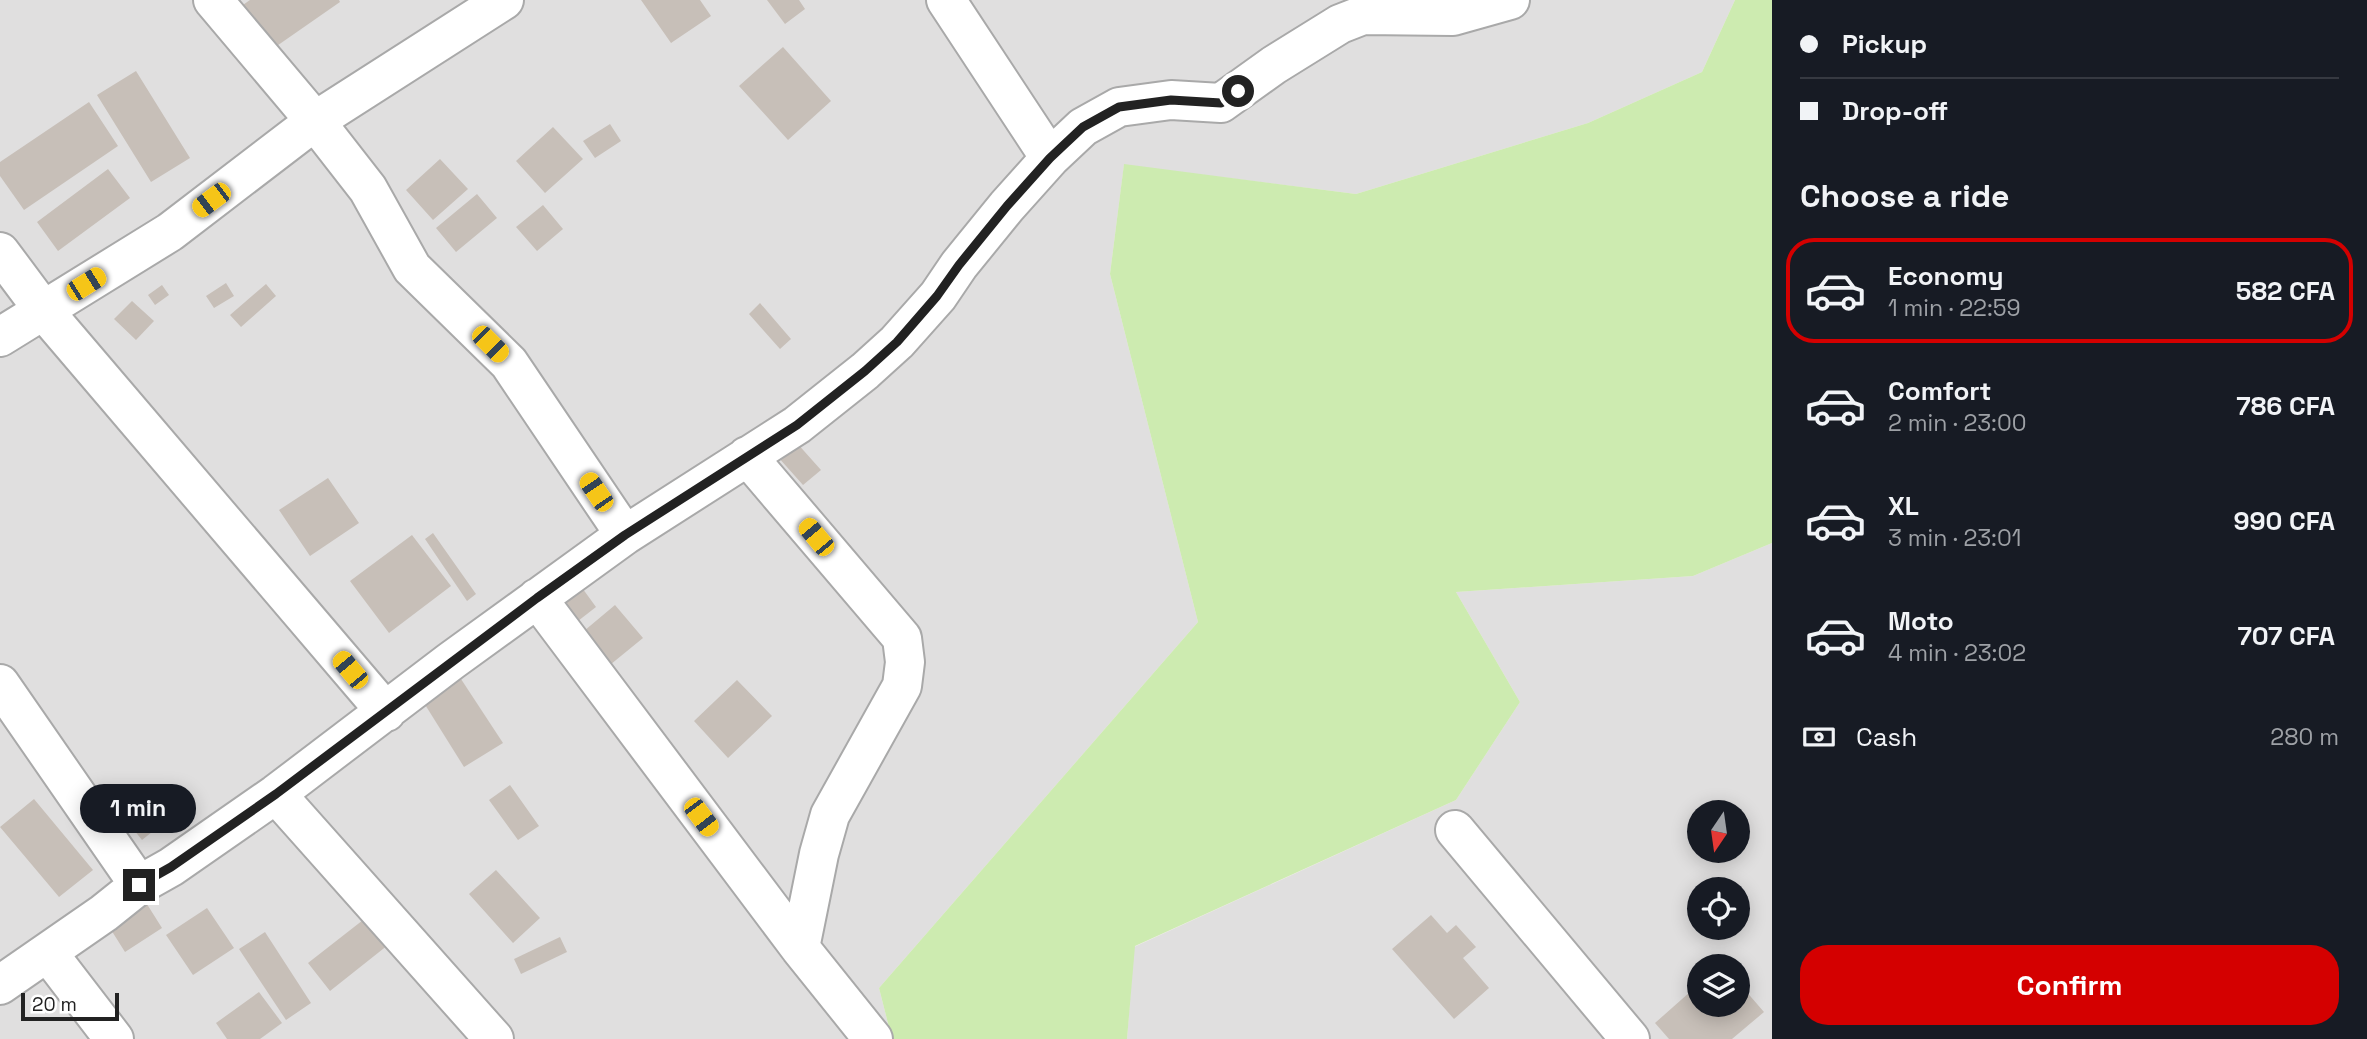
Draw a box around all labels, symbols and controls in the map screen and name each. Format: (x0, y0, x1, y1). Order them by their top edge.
text: Pickup (1842, 27, 1927, 61)
route start (1222, 75, 1254, 107)
text: Drop-off (1842, 94, 1948, 128)
text: Choose a ride (1800, 176, 2010, 216)
car (188, 179, 235, 221)
icon: car (1804, 259, 1867, 322)
text: Economy (1888, 259, 2004, 293)
car (63, 264, 110, 304)
text: 582 CFA (2236, 274, 2335, 308)
text: 1 min · 22:59 (1888, 293, 2021, 323)
car (468, 322, 513, 366)
icon: car (1804, 374, 1867, 437)
text: Comfort (1888, 374, 1991, 408)
text: 786 CFA (2236, 389, 2335, 423)
text: 2 min · 23:00 (1888, 408, 2026, 438)
car (576, 469, 617, 515)
icon: car (1804, 489, 1867, 552)
text: XL (1888, 489, 1919, 523)
text: 990 CFA (2233, 504, 2335, 538)
car (795, 514, 838, 560)
text: 3 min · 23:01 (1888, 523, 2021, 553)
icon: car (1804, 604, 1867, 667)
text: Moto (1888, 604, 1954, 638)
text: 707 CFA (2237, 619, 2335, 653)
text: 4 min · 23:02 (1888, 638, 2026, 668)
car (329, 647, 372, 693)
icon: cash (1800, 718, 1838, 756)
text: Cash (1856, 720, 1917, 754)
text: 280 m (2270, 722, 2339, 752)
callout: 1 min (81, 784, 197, 832)
text: 1 min (110, 793, 166, 823)
car (680, 794, 723, 840)
north arrow (1687, 800, 1750, 863)
map controls (1687, 800, 1750, 1017)
route end (123, 869, 155, 901)
button: locate (1687, 877, 1750, 940)
button: Confirm (1800, 945, 2339, 1025)
button: layers (1687, 954, 1750, 1017)
scale bar (21, 990, 119, 1022)
text: 20 m (32, 992, 77, 1017)

